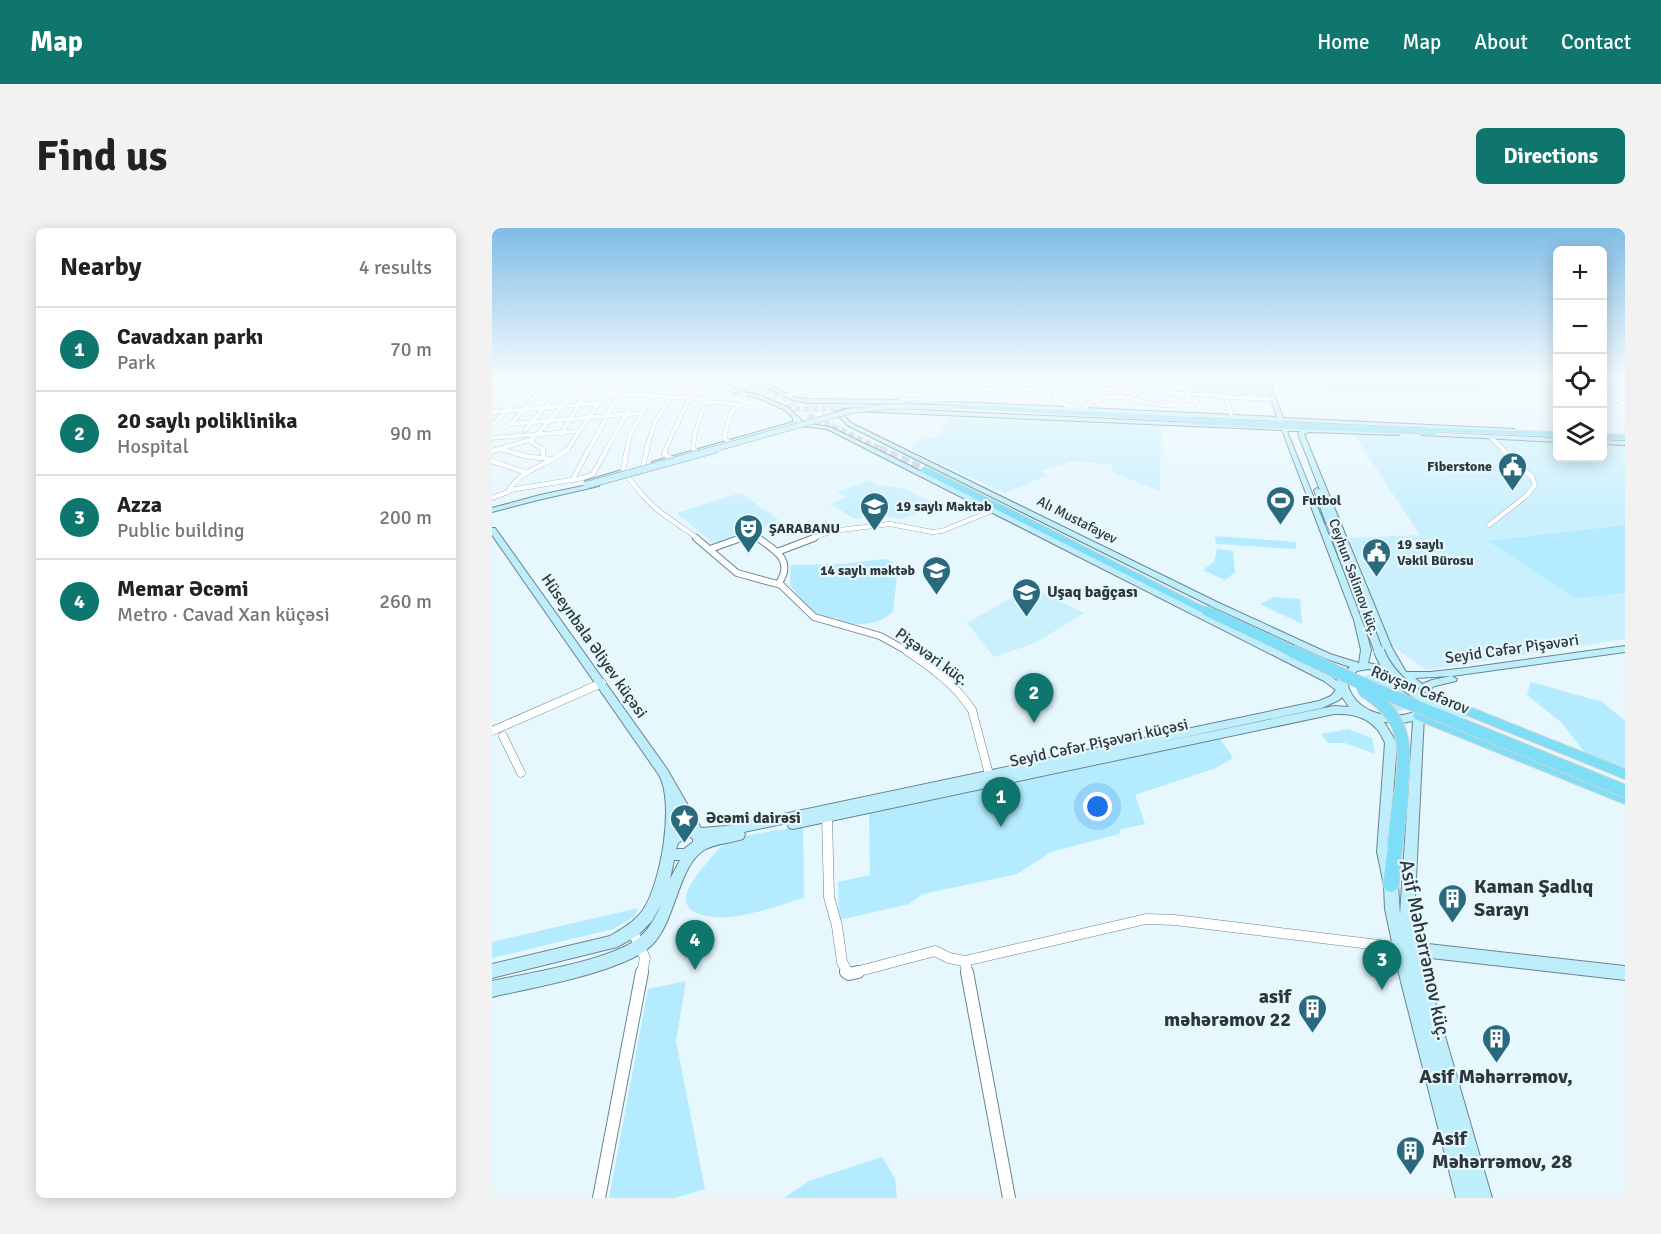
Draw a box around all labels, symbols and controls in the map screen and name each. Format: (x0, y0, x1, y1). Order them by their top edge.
text: Map (30, 25, 83, 59)
text: Home (1317, 29, 1370, 55)
text: Map (1403, 29, 1441, 55)
text: About (1474, 29, 1528, 55)
text: Contact (1561, 29, 1631, 55)
button: Directions (1476, 128, 1625, 184)
text: Find us (36, 131, 167, 182)
map controls (1553, 246, 1607, 462)
button: + (1553, 246, 1607, 300)
text: Nearby (60, 251, 141, 283)
text: 4 results (359, 255, 432, 280)
button: − (1553, 300, 1607, 354)
text: Cavadxan parkı (117, 323, 263, 350)
text: 1 (74, 337, 85, 362)
text: 70 m (390, 337, 432, 362)
text: Park (117, 350, 155, 375)
button: locate (1553, 354, 1607, 408)
text: 20 saylı poliklinika (117, 407, 298, 434)
button: layers (1553, 408, 1607, 462)
text: 2 (74, 421, 85, 446)
text: 90 m (390, 421, 432, 446)
text: Hospital (117, 434, 189, 459)
public building icon: Fiberstone (1497, 450, 1529, 492)
place label: Fiberstone (1427, 458, 1492, 475)
sports icon: Futbol (1265, 484, 1297, 526)
school or university icon: 19 saylı Məktəb (859, 490, 891, 532)
text: Azza (117, 491, 162, 518)
place label: Futbol (1302, 492, 1342, 509)
street label: Alı Mustafayev (1034, 493, 1120, 548)
place label: 19 saylı Məktəb (896, 498, 992, 515)
text: 3 (74, 505, 85, 530)
text: 200 m (379, 505, 432, 530)
theatre icon: ŞARABANU (732, 512, 764, 554)
street label: Ceyhun Səlimov küç. (1325, 516, 1383, 638)
text: Public building (117, 518, 245, 543)
place label: ŞARABANU (769, 520, 840, 537)
public building icon: 19 saylı Vəkil Bürosu (1360, 536, 1392, 578)
place label: 19 saylı Vəkil Bürosu (1397, 536, 1474, 569)
school or university icon: 14 saylı məktəb (920, 554, 952, 596)
place label: 14 saylı məktəb (820, 562, 916, 579)
street label: Hüseynbala Əliyev küçəsi (537, 570, 651, 722)
text: Memar Əcəmi (117, 575, 249, 602)
school or university icon: Uşaq bağçası (1010, 576, 1042, 618)
place label: Uşaq bağçası (1047, 582, 1138, 602)
text: 4 (74, 589, 85, 614)
text: 260 m (379, 589, 432, 614)
text: Metro · Cavad Xan küçəsi (117, 602, 330, 627)
street label: Pişəvəri küç. (891, 624, 973, 690)
street label: Seyid Cəfər Pişəvəri (1444, 630, 1580, 668)
street label: Rövşən Cəfərov (1368, 661, 1473, 719)
pin: 2 (1014, 674, 1054, 723)
street label: Seyid Cəfər Pişəvəri küçəsi (1008, 714, 1190, 772)
pin: 1 (982, 778, 1020, 827)
your location (1083, 792, 1112, 821)
place icon: Əcəmi dairəsi (669, 802, 701, 844)
place label: Əcəmi dairəsi (706, 808, 801, 828)
street label: Asif Məhərrəmov küç. (1394, 857, 1456, 1043)
place label: Kaman Şadlıq Sarayı (1474, 874, 1593, 922)
building icon: Kaman Şadlıq Sarayı (1437, 882, 1469, 924)
pin: 4 (676, 920, 714, 970)
pin: 3 (1362, 940, 1402, 990)
place label: asif məhərəmov 22 (1164, 984, 1293, 1032)
building icon: asif məhərəmov 22 (1296, 992, 1328, 1034)
building icon: Asif Məhərrəmov, (1480, 1022, 1512, 1064)
place label: Asif Məhərrəmov, (1419, 1064, 1573, 1089)
place label: Asif Məhərrəmov, 28 (1432, 1126, 1573, 1174)
building icon: Asif Məhərrəmov, 28 (1395, 1134, 1427, 1176)

